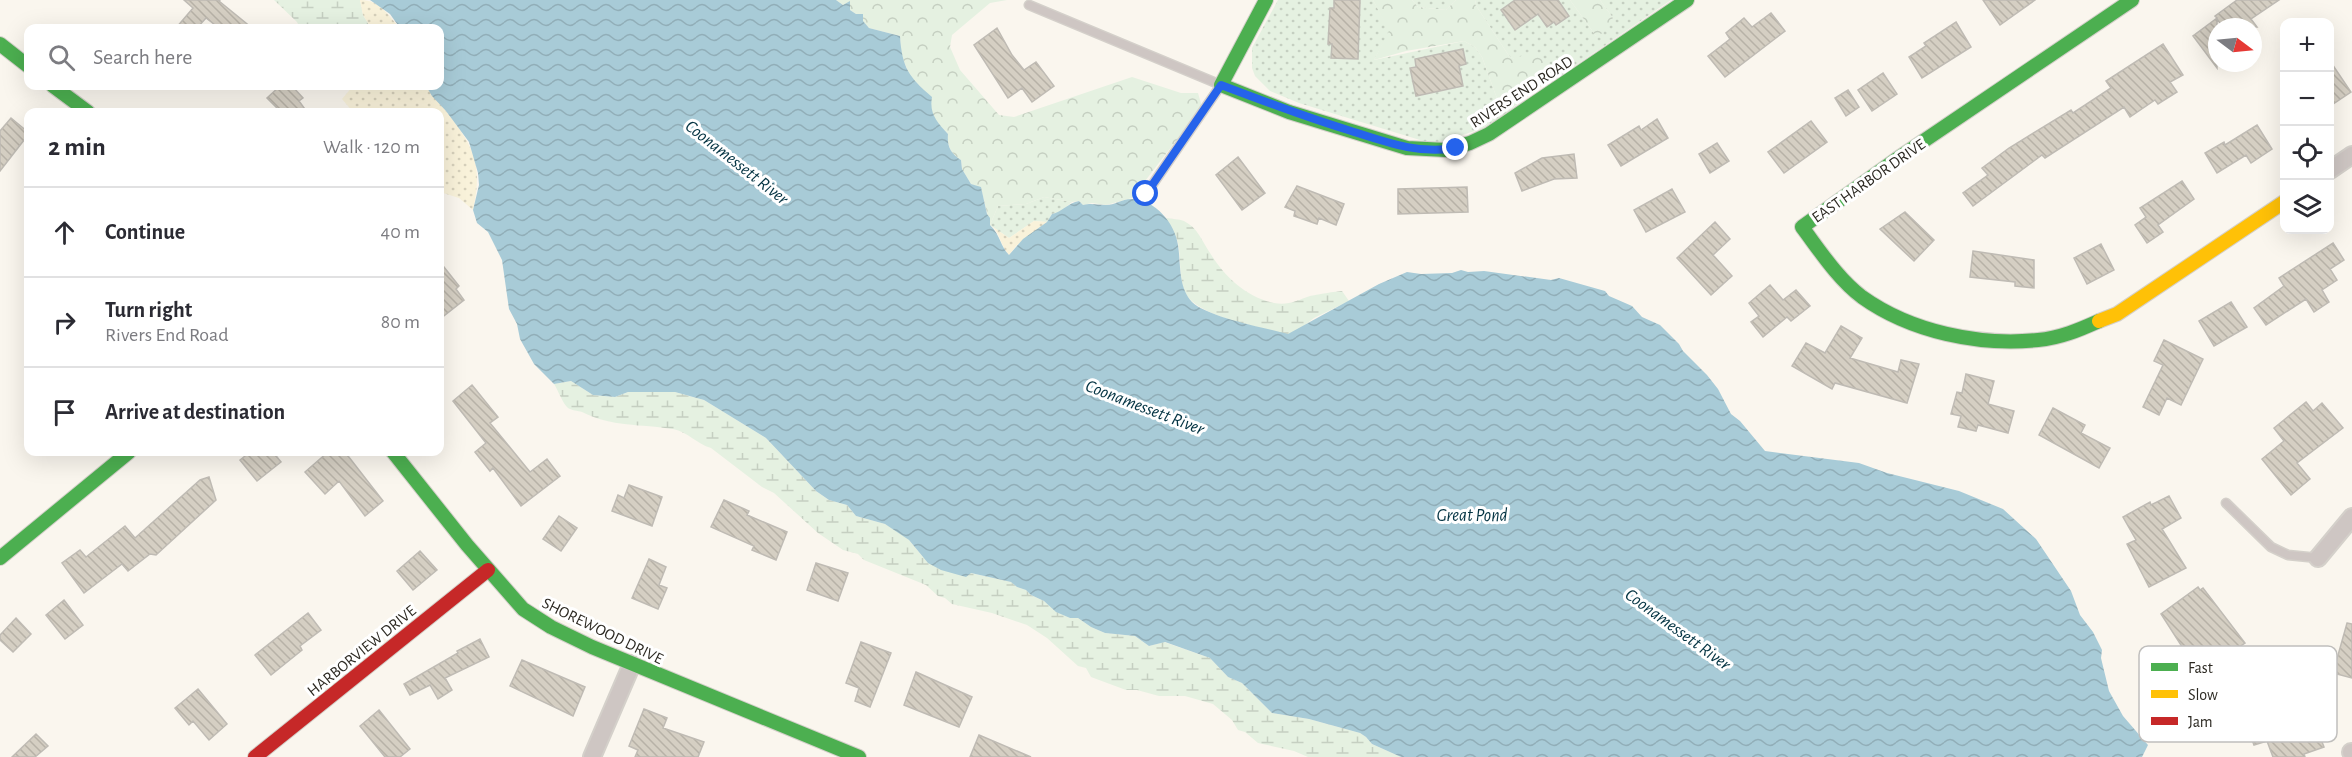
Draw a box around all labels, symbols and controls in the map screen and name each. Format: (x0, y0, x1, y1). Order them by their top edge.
north arrow (2208, 18, 2262, 72)
map controls (2280, 18, 2334, 234)
button: + (2280, 18, 2334, 72)
search box (24, 24, 444, 90)
icon: search (45, 41, 78, 74)
text: Search here (93, 46, 192, 68)
street label: RIVERS END ROAD (1467, 53, 1576, 131)
button: − (2280, 72, 2334, 126)
water label: Coonamessett River (681, 117, 792, 209)
button: locate (2280, 126, 2334, 180)
text: 2 min (48, 134, 106, 160)
route end (1442, 134, 1468, 160)
street label: EAST HARBOR DRIVE (1809, 136, 1928, 226)
text: Walk · 120 m (323, 137, 420, 157)
route start (1132, 180, 1158, 206)
button: layers (2280, 180, 2334, 234)
icon: ahead (48, 216, 81, 249)
text: Continue (105, 221, 185, 243)
text: 40 m (381, 222, 420, 242)
text: Turn right (105, 299, 192, 321)
icon: right (48, 306, 81, 339)
text: 80 m (381, 312, 420, 332)
text: Rivers End Road (105, 325, 229, 345)
water label: Coonamessett River (1083, 377, 1207, 439)
icon: arrive (48, 396, 81, 429)
text: Arrive at destination (105, 401, 285, 423)
water label: Great Pond (1436, 507, 1508, 525)
water label: Coonamessett River (1621, 586, 1734, 675)
street label: SHOREWOOD DRIVE (540, 595, 666, 667)
street label: HARBORVIEW DRIVE (304, 602, 419, 699)
legend (2139, 646, 2337, 742)
text: Fast (2188, 660, 2213, 676)
text: Slow (2188, 687, 2218, 703)
text: Jam (2188, 714, 2213, 730)

